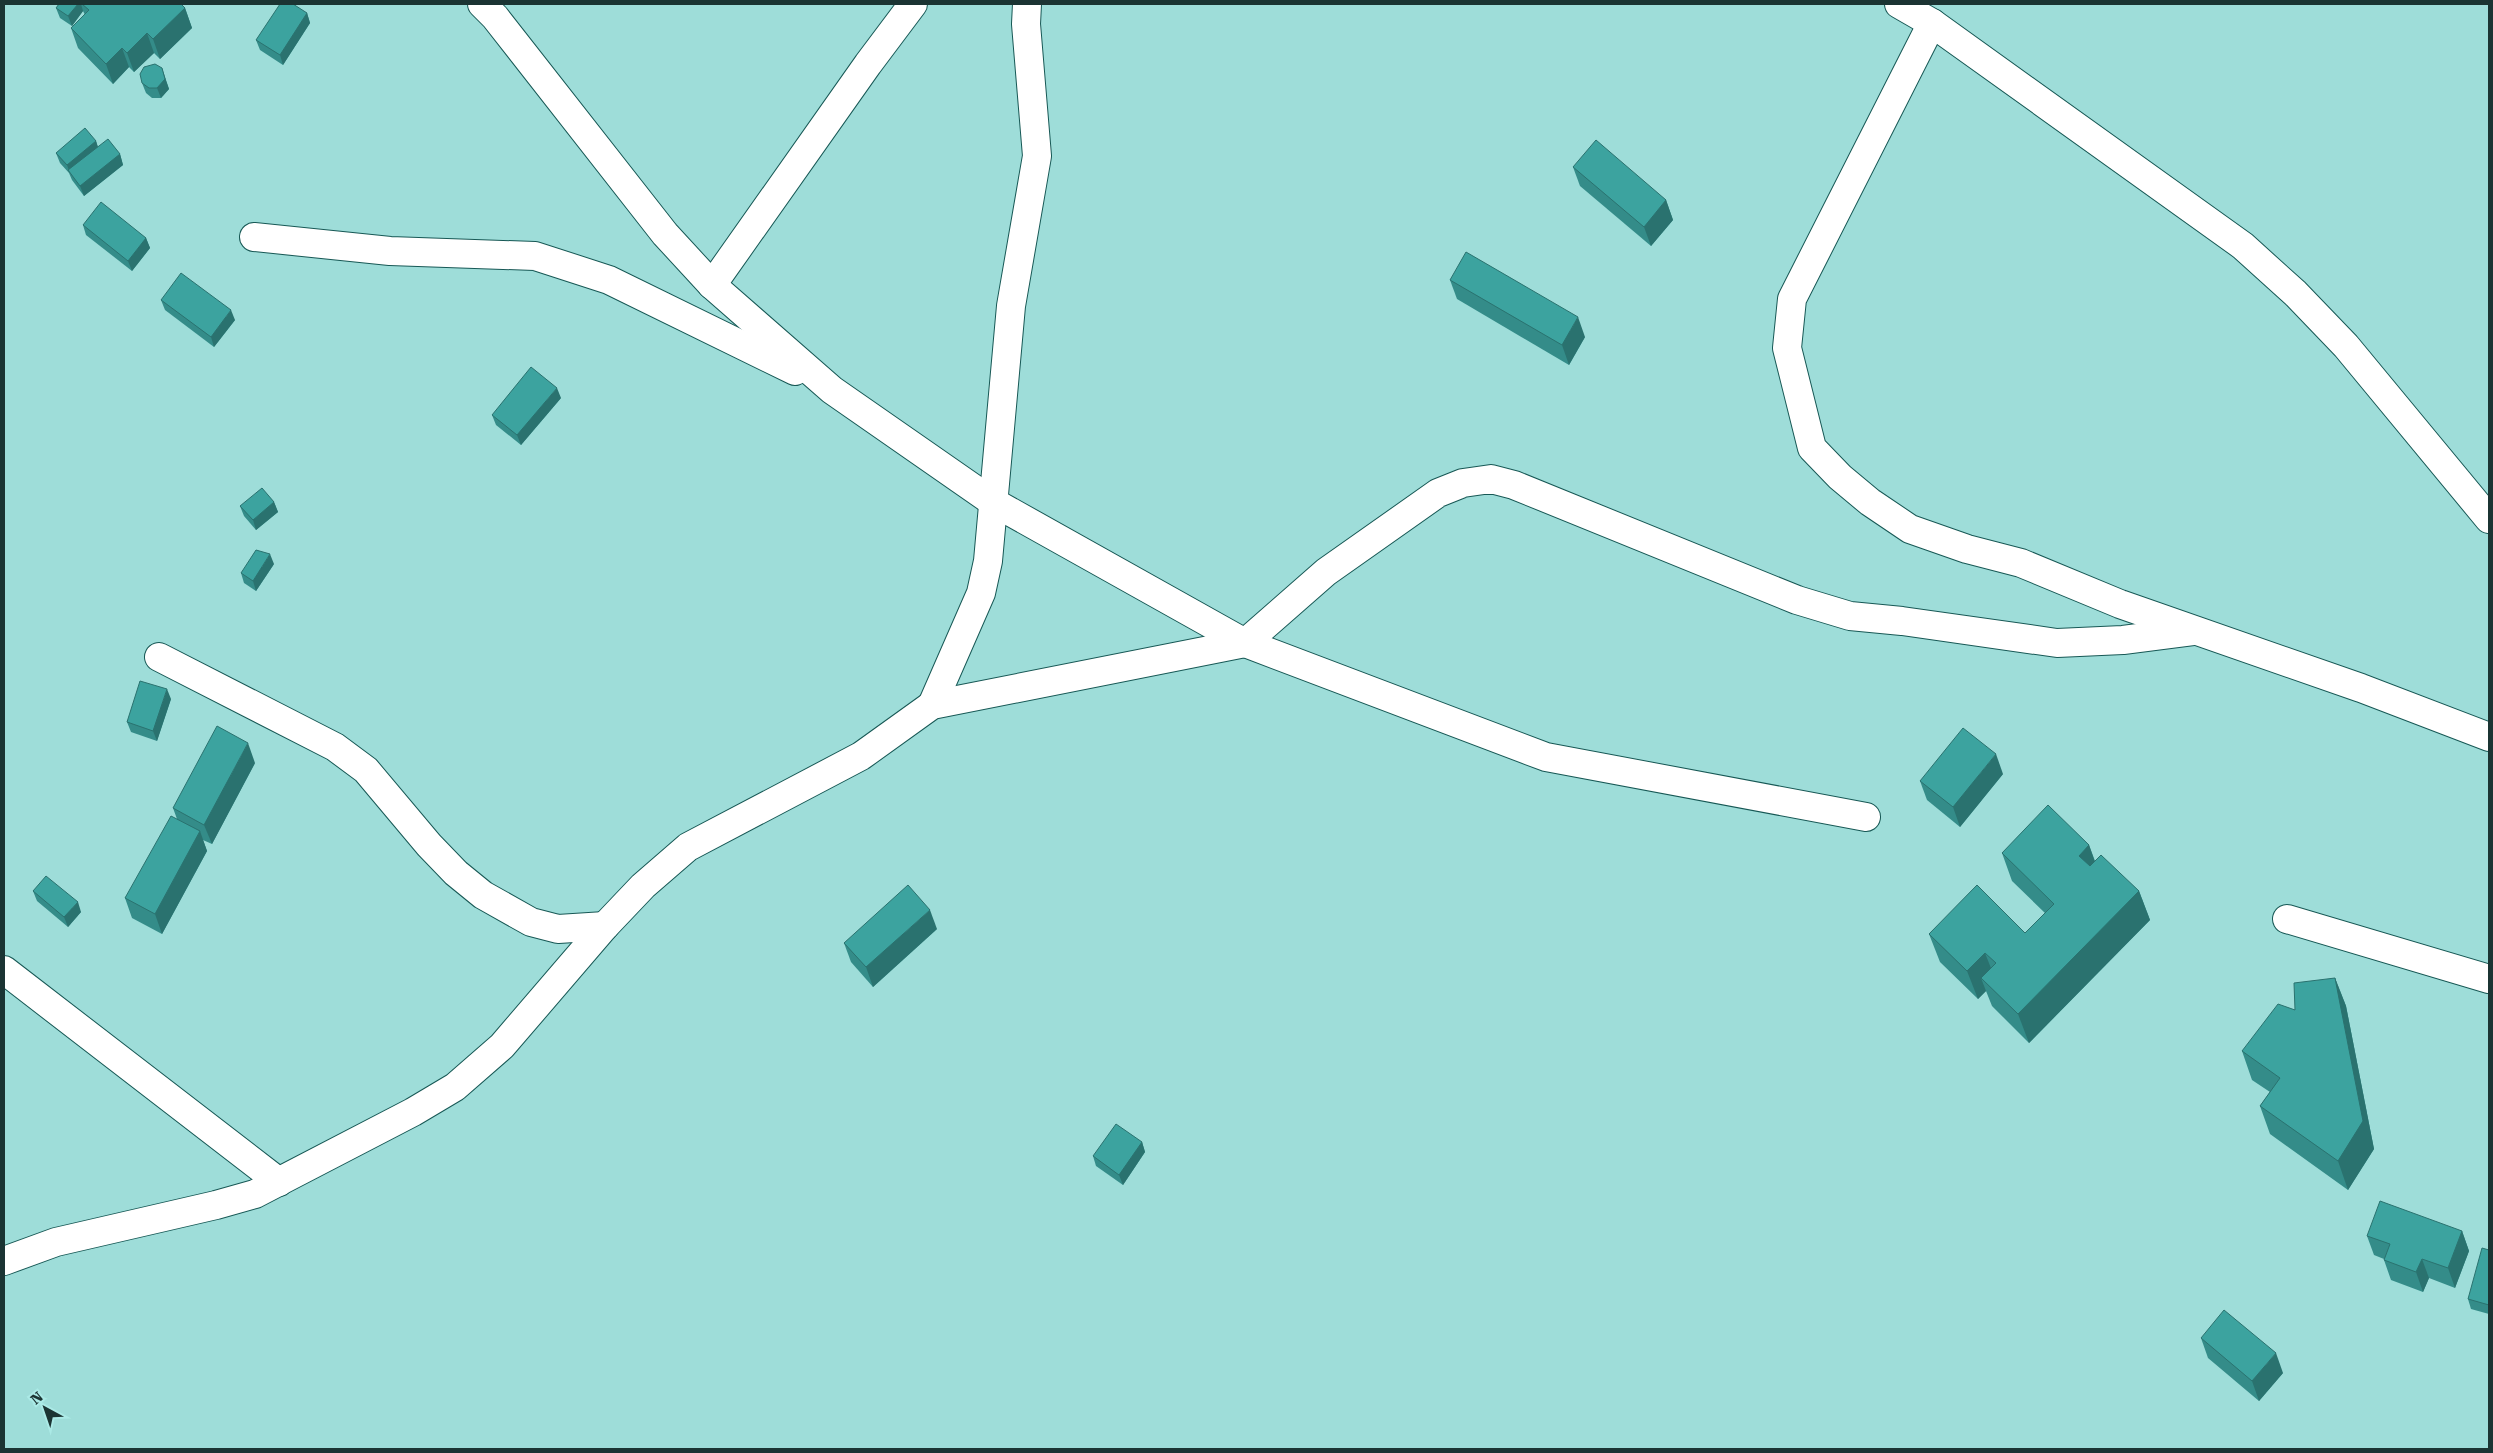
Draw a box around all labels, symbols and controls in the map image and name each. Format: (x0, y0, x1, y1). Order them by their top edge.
north arrow (20, 1383, 70, 1433)
text: N (27, 1388, 46, 1408)

